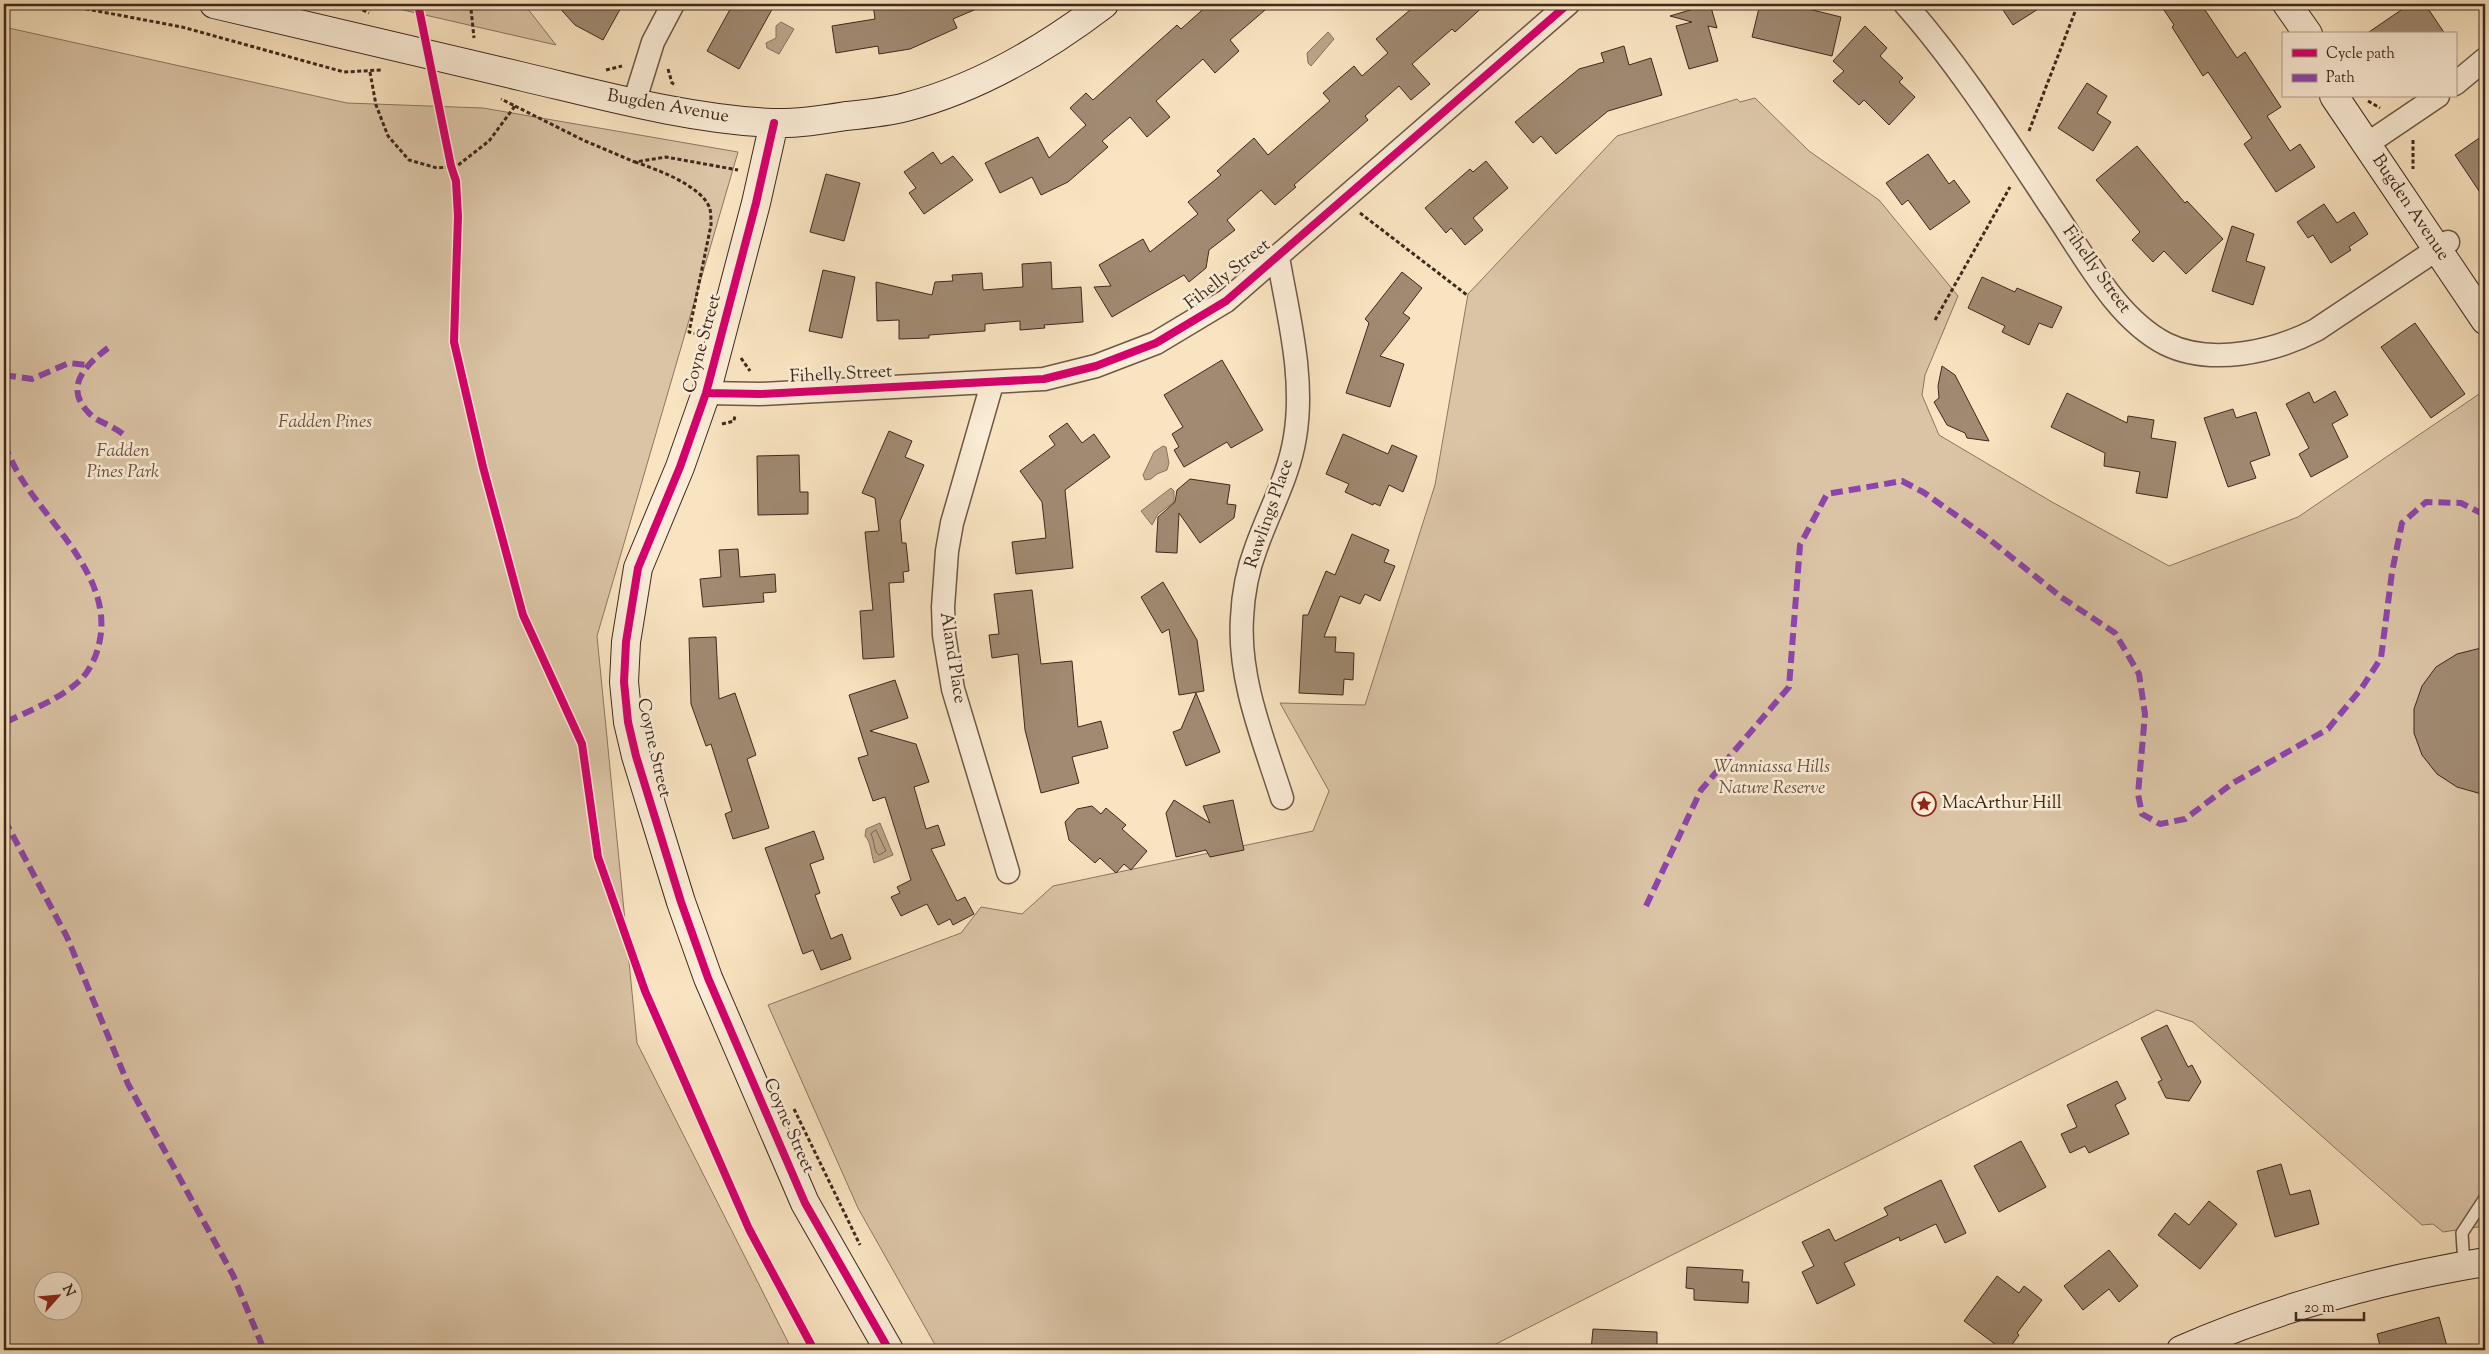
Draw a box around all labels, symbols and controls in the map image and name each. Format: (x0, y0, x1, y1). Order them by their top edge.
legend (2282, 32, 2456, 98)
text: Cycle path (2326, 44, 2395, 65)
text: Path (2326, 68, 2355, 89)
street label: Bugden Avenue (605, 83, 731, 131)
street label: Bugden Avenue (2365, 150, 2455, 266)
street label: Fihelly Street (2055, 221, 2137, 319)
street label: Fihelly Street (1180, 233, 1276, 317)
street label: Coyne Street (677, 292, 729, 396)
street label: Fihelly Street (789, 359, 893, 391)
park label: Fadden Pines (278, 410, 372, 436)
park label: Fadden Pines Park (87, 439, 159, 486)
street label: Rawlings Place (1239, 456, 1301, 572)
street label: Aland Place (932, 610, 972, 706)
street label: Coyne Street (629, 696, 677, 800)
park label: Wanniassa Hills Nature Reserve (1714, 755, 1830, 802)
place icon: MacArthur Hill (1911, 791, 1937, 817)
place label: MacArthur Hill (1942, 791, 2062, 817)
street label: Coyne Street (755, 1074, 821, 1178)
north arrow (32, 1272, 82, 1322)
text: N (56, 1281, 79, 1301)
scale bar (2296, 1289, 2364, 1321)
text: 20 m (2304, 1298, 2335, 1319)

